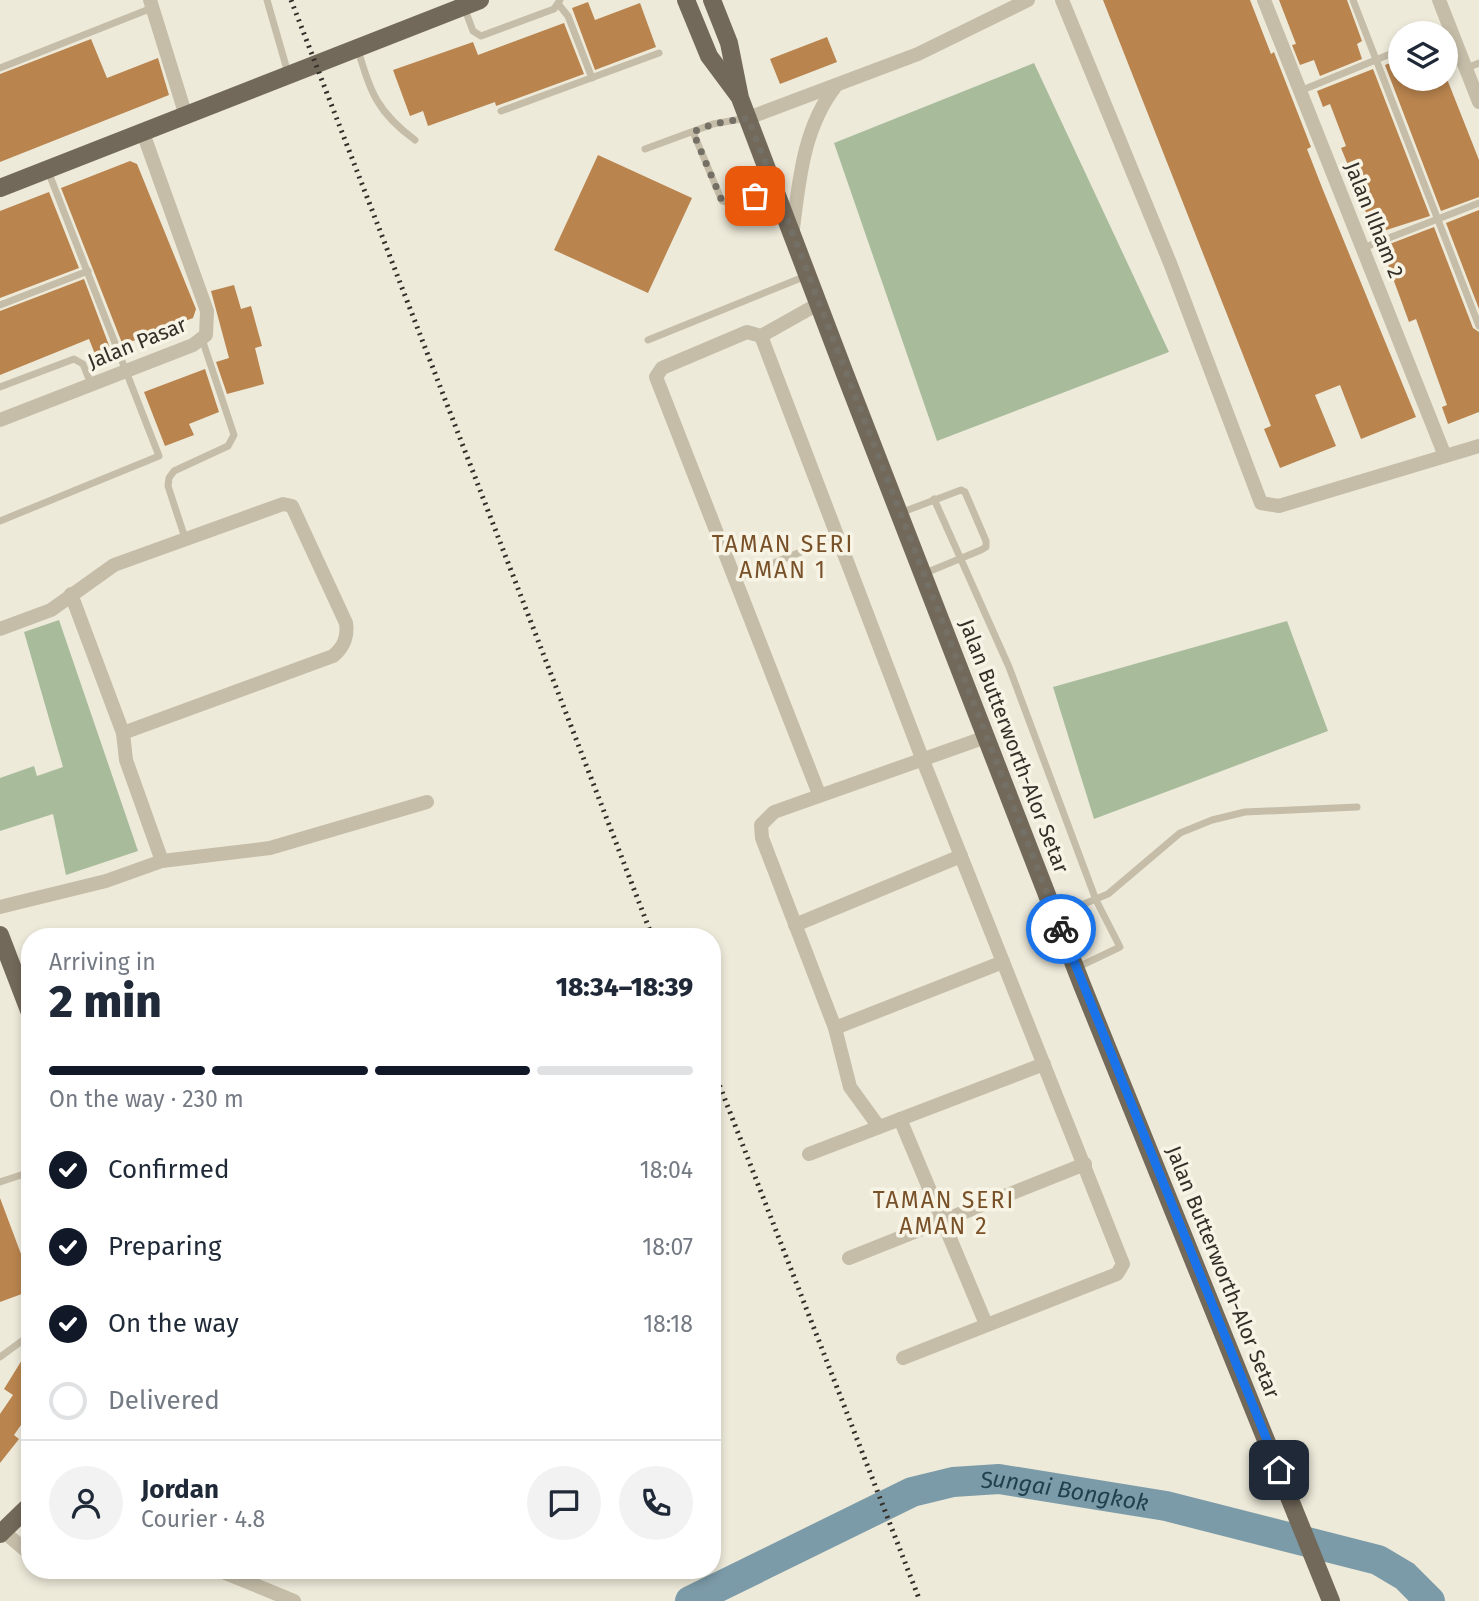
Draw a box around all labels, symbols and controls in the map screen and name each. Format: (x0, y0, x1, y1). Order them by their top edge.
map controls (1388, 21, 1458, 91)
button: layers (1388, 21, 1458, 91)
street label: Jalan Ilham 2 (1339, 158, 1409, 282)
pin (725, 166, 785, 226)
icon: bag (736, 177, 774, 215)
street label: Jalan Pasar (84, 311, 190, 375)
district label: TAMAN SERI AMAN 1 (712, 530, 854, 584)
street label: Jalan Butterworth-Alor Setar (954, 615, 1074, 877)
courier (1026, 894, 1096, 964)
icon: bike (1042, 910, 1080, 948)
text: Arriving in (49, 948, 156, 976)
text: 18:34–18:39 (556, 972, 693, 1003)
text: 2 min (49, 974, 162, 1029)
text: On the way · 230 m (49, 1085, 244, 1113)
street label: Jalan Butterworth-Alor Setar (1160, 1142, 1286, 1402)
icon: check (49, 1151, 87, 1189)
text: Confirmed (108, 1154, 229, 1185)
text: 18:04 (640, 1156, 693, 1184)
district label: TAMAN SERI AMAN 2 (873, 1186, 1015, 1240)
icon: check (49, 1228, 87, 1266)
text: Preparing (108, 1231, 221, 1262)
text: 18:07 (642, 1233, 693, 1261)
icon: check (49, 1305, 87, 1343)
text: On the way (108, 1308, 239, 1339)
text: 18:18 (643, 1310, 693, 1338)
text: Delivered (108, 1385, 220, 1416)
pin (1249, 1440, 1309, 1500)
icon: home (1260, 1451, 1298, 1489)
water label: Sungai Bongkok (978, 1464, 1151, 1517)
button: person (49, 1466, 123, 1540)
button: chat (527, 1466, 601, 1540)
button: phone (619, 1466, 693, 1540)
text: Jordan (141, 1474, 219, 1505)
text: Courier · 4.8 (141, 1505, 265, 1533)

